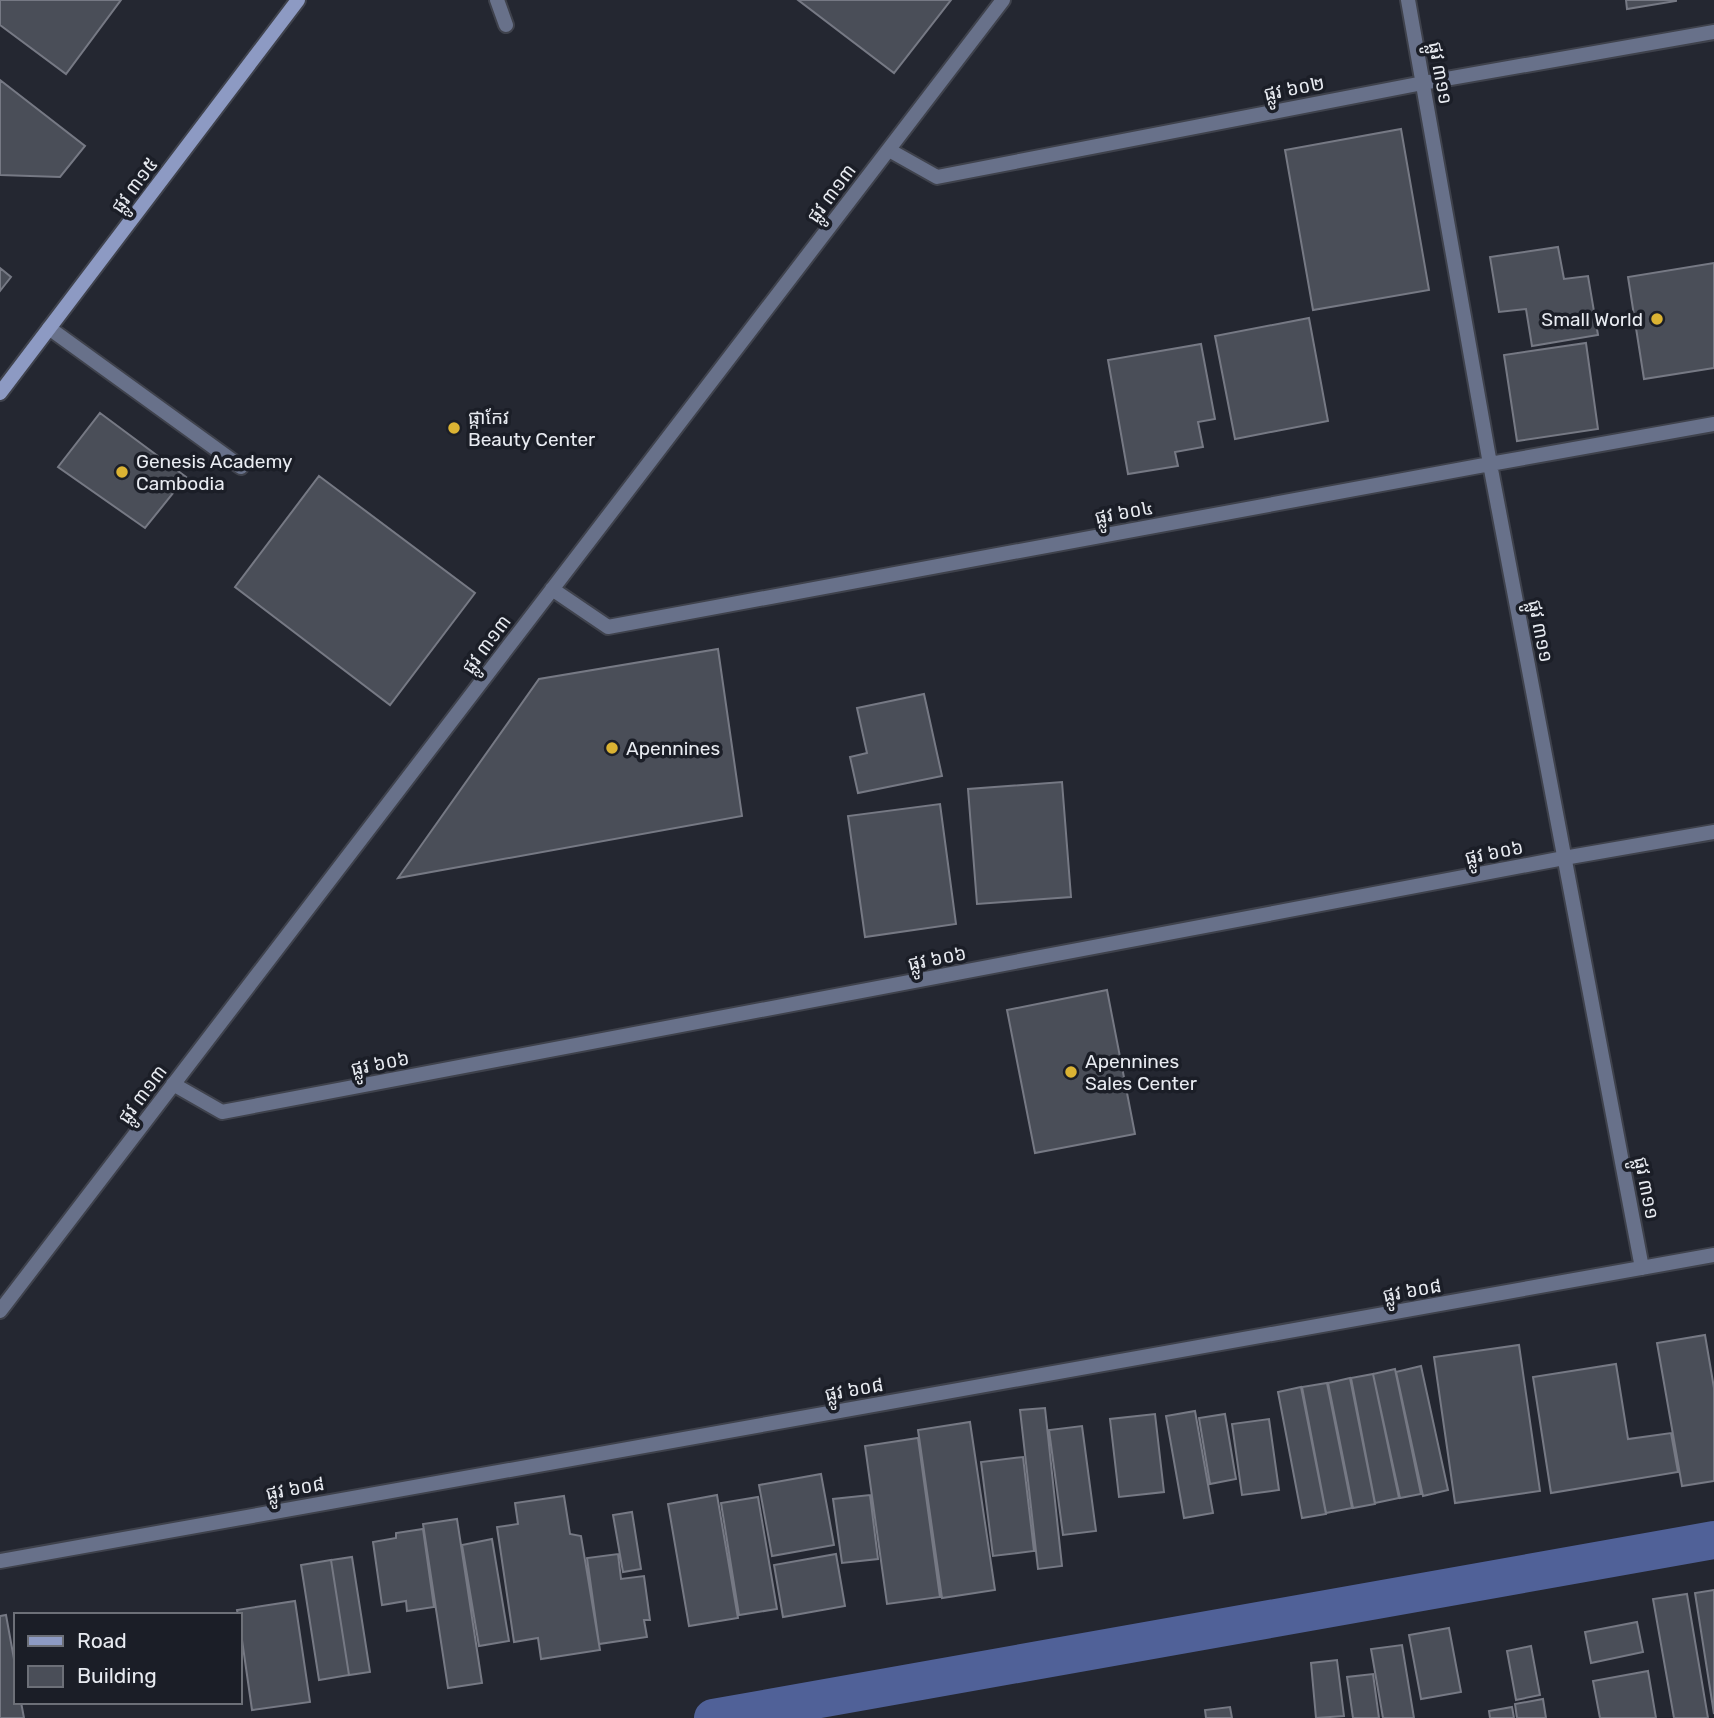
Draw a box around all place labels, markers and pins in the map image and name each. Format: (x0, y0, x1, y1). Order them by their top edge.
place label: Small World (1541, 308, 1643, 331)
marker: Small World (1649, 311, 1665, 327)
place label: ផ្កាកែវ Beauty Center (468, 406, 596, 451)
marker: ផ្កាកែវ Beauty Center (446, 420, 462, 436)
place label: Genesis Academy Cambodia (136, 450, 292, 495)
marker: Genesis Academy Cambodia (114, 464, 130, 480)
place label: Apennines (626, 737, 720, 760)
marker: Apennines (604, 740, 620, 756)
place label: Apennines Sales Center (1085, 1050, 1198, 1095)
marker: Apennines Sales Center (1063, 1064, 1079, 1080)

